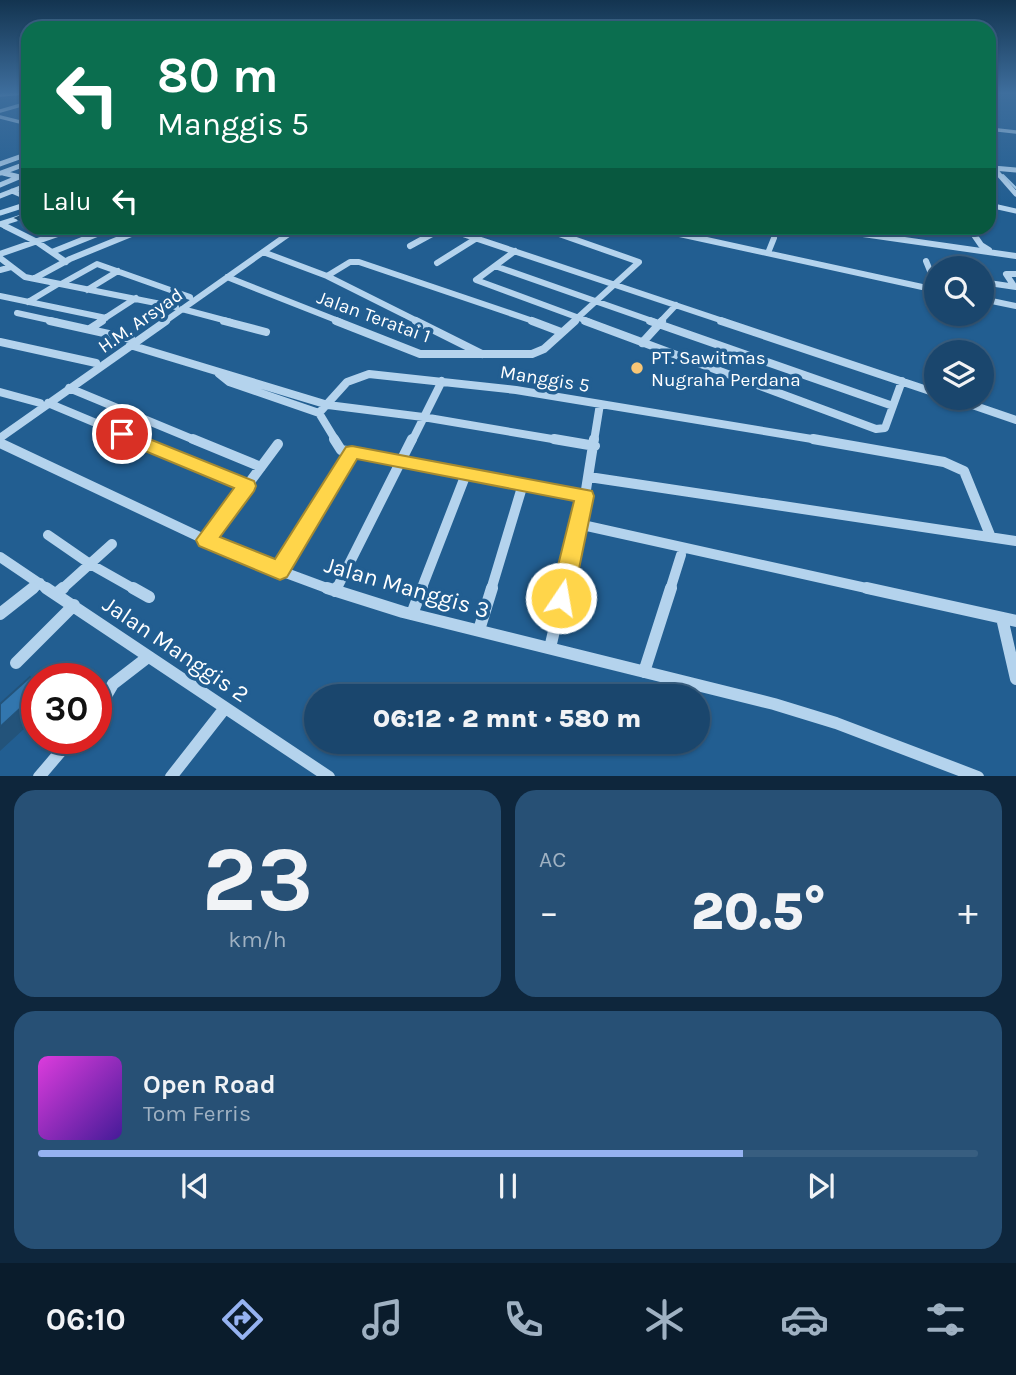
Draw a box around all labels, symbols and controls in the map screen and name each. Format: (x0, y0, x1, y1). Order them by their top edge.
text: 80 m (157, 47, 279, 104)
icon: left (42, 49, 133, 140)
text: Manggis 5 (157, 106, 309, 143)
icon: left (106, 182, 144, 220)
text: Lalu (42, 186, 92, 217)
map controls (924, 256, 994, 410)
button: search (924, 256, 994, 326)
street label: H.M. Arsyad (94, 284, 187, 358)
street label: Jalan Teratai 1 (314, 286, 433, 348)
button: layers (924, 340, 994, 410)
place label: PT. Sawitmas Nugraha Perdana (651, 347, 801, 391)
marker: PT. Sawitmas Nugraha Perdana (629, 360, 645, 376)
street label: Manggis 5 (498, 361, 591, 397)
pin (92, 404, 152, 464)
icon: arrive (103, 415, 141, 453)
street label: Jalan Manggis 3 (321, 551, 492, 624)
position arrow (524, 561, 598, 635)
street label: Jalan Manggis 2 (98, 591, 254, 708)
speed limit sign: 30 (21, 663, 112, 754)
text: 06:12 · 2 mnt · 580 m (373, 703, 641, 734)
text: 23 (202, 827, 313, 933)
text: AC (539, 846, 566, 873)
text: 20.5° (691, 881, 826, 942)
text: − (539, 890, 559, 935)
text: + (958, 890, 978, 935)
text: km/h (228, 926, 287, 953)
text: Open Road (143, 1069, 276, 1100)
text: Tom Ferris (143, 1100, 251, 1127)
icon: previous (176, 1167, 214, 1205)
icon: pause (489, 1167, 527, 1205)
icon: next (802, 1167, 840, 1205)
icon: directions (218, 1295, 267, 1344)
icon: music (358, 1295, 407, 1344)
icon: phone (499, 1295, 548, 1344)
icon: climate (640, 1295, 689, 1344)
icon: car (780, 1295, 829, 1344)
icon: filters (921, 1295, 970, 1344)
text: 06:10 (46, 1301, 126, 1338)

